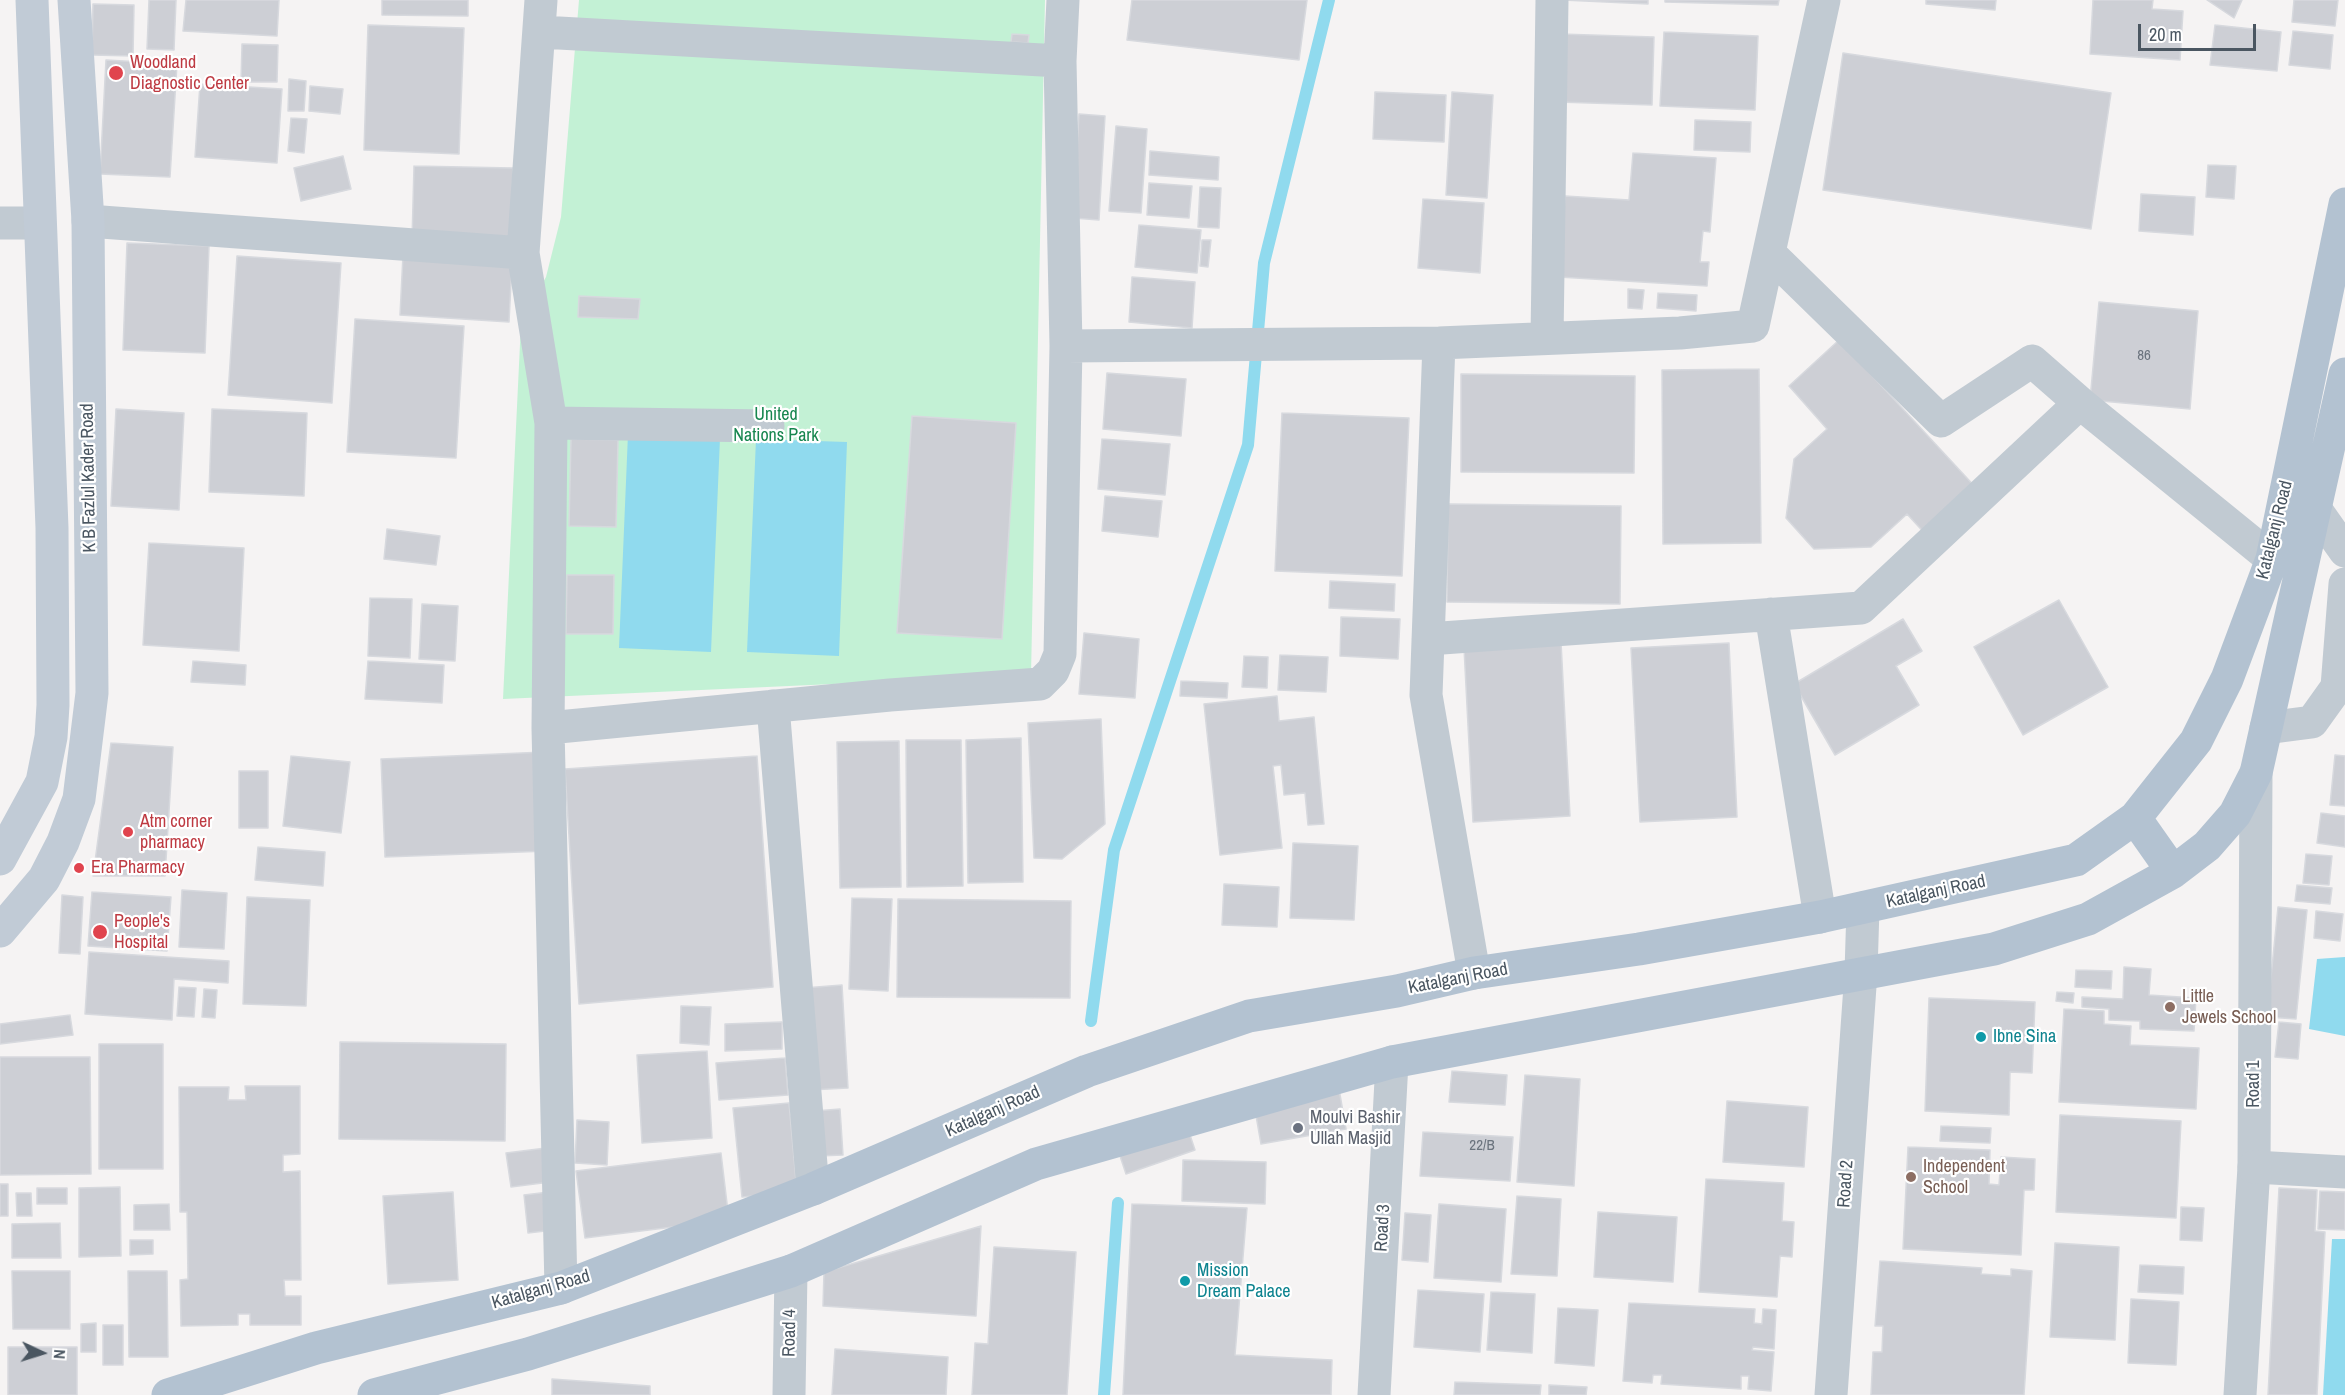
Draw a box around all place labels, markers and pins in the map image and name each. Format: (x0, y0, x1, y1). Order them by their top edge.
place label: Woodland Diagnostic Center (130, 52, 249, 94)
marker: Woodland Diagnostic Center (107, 64, 125, 82)
place label: Atm corner pharmacy (140, 811, 212, 854)
marker: Atm corner pharmacy (121, 825, 135, 839)
place label: Era Pharmacy (91, 857, 185, 879)
marker: Era Pharmacy (72, 861, 86, 875)
place label: People's Hospital (114, 911, 170, 954)
marker: People's Hospital (91, 923, 109, 941)
place label: Little Jewels School (2182, 986, 2276, 1028)
marker: Little Jewels School (2163, 1000, 2177, 1014)
place label: Ibne Sina (1993, 1026, 2056, 1048)
marker: Ibne Sina (1974, 1030, 1988, 1044)
place label: Moulvi Bashir Ullah Masjid (1310, 1107, 1400, 1150)
marker: Moulvi Bashir Ullah Masjid (1291, 1121, 1305, 1135)
place label: Independent School (1923, 1156, 2005, 1198)
marker: Independent School (1904, 1170, 1918, 1184)
place label: Mission Dream Palace (1197, 1260, 1291, 1302)
marker: Mission Dream Palace (1178, 1274, 1192, 1288)

